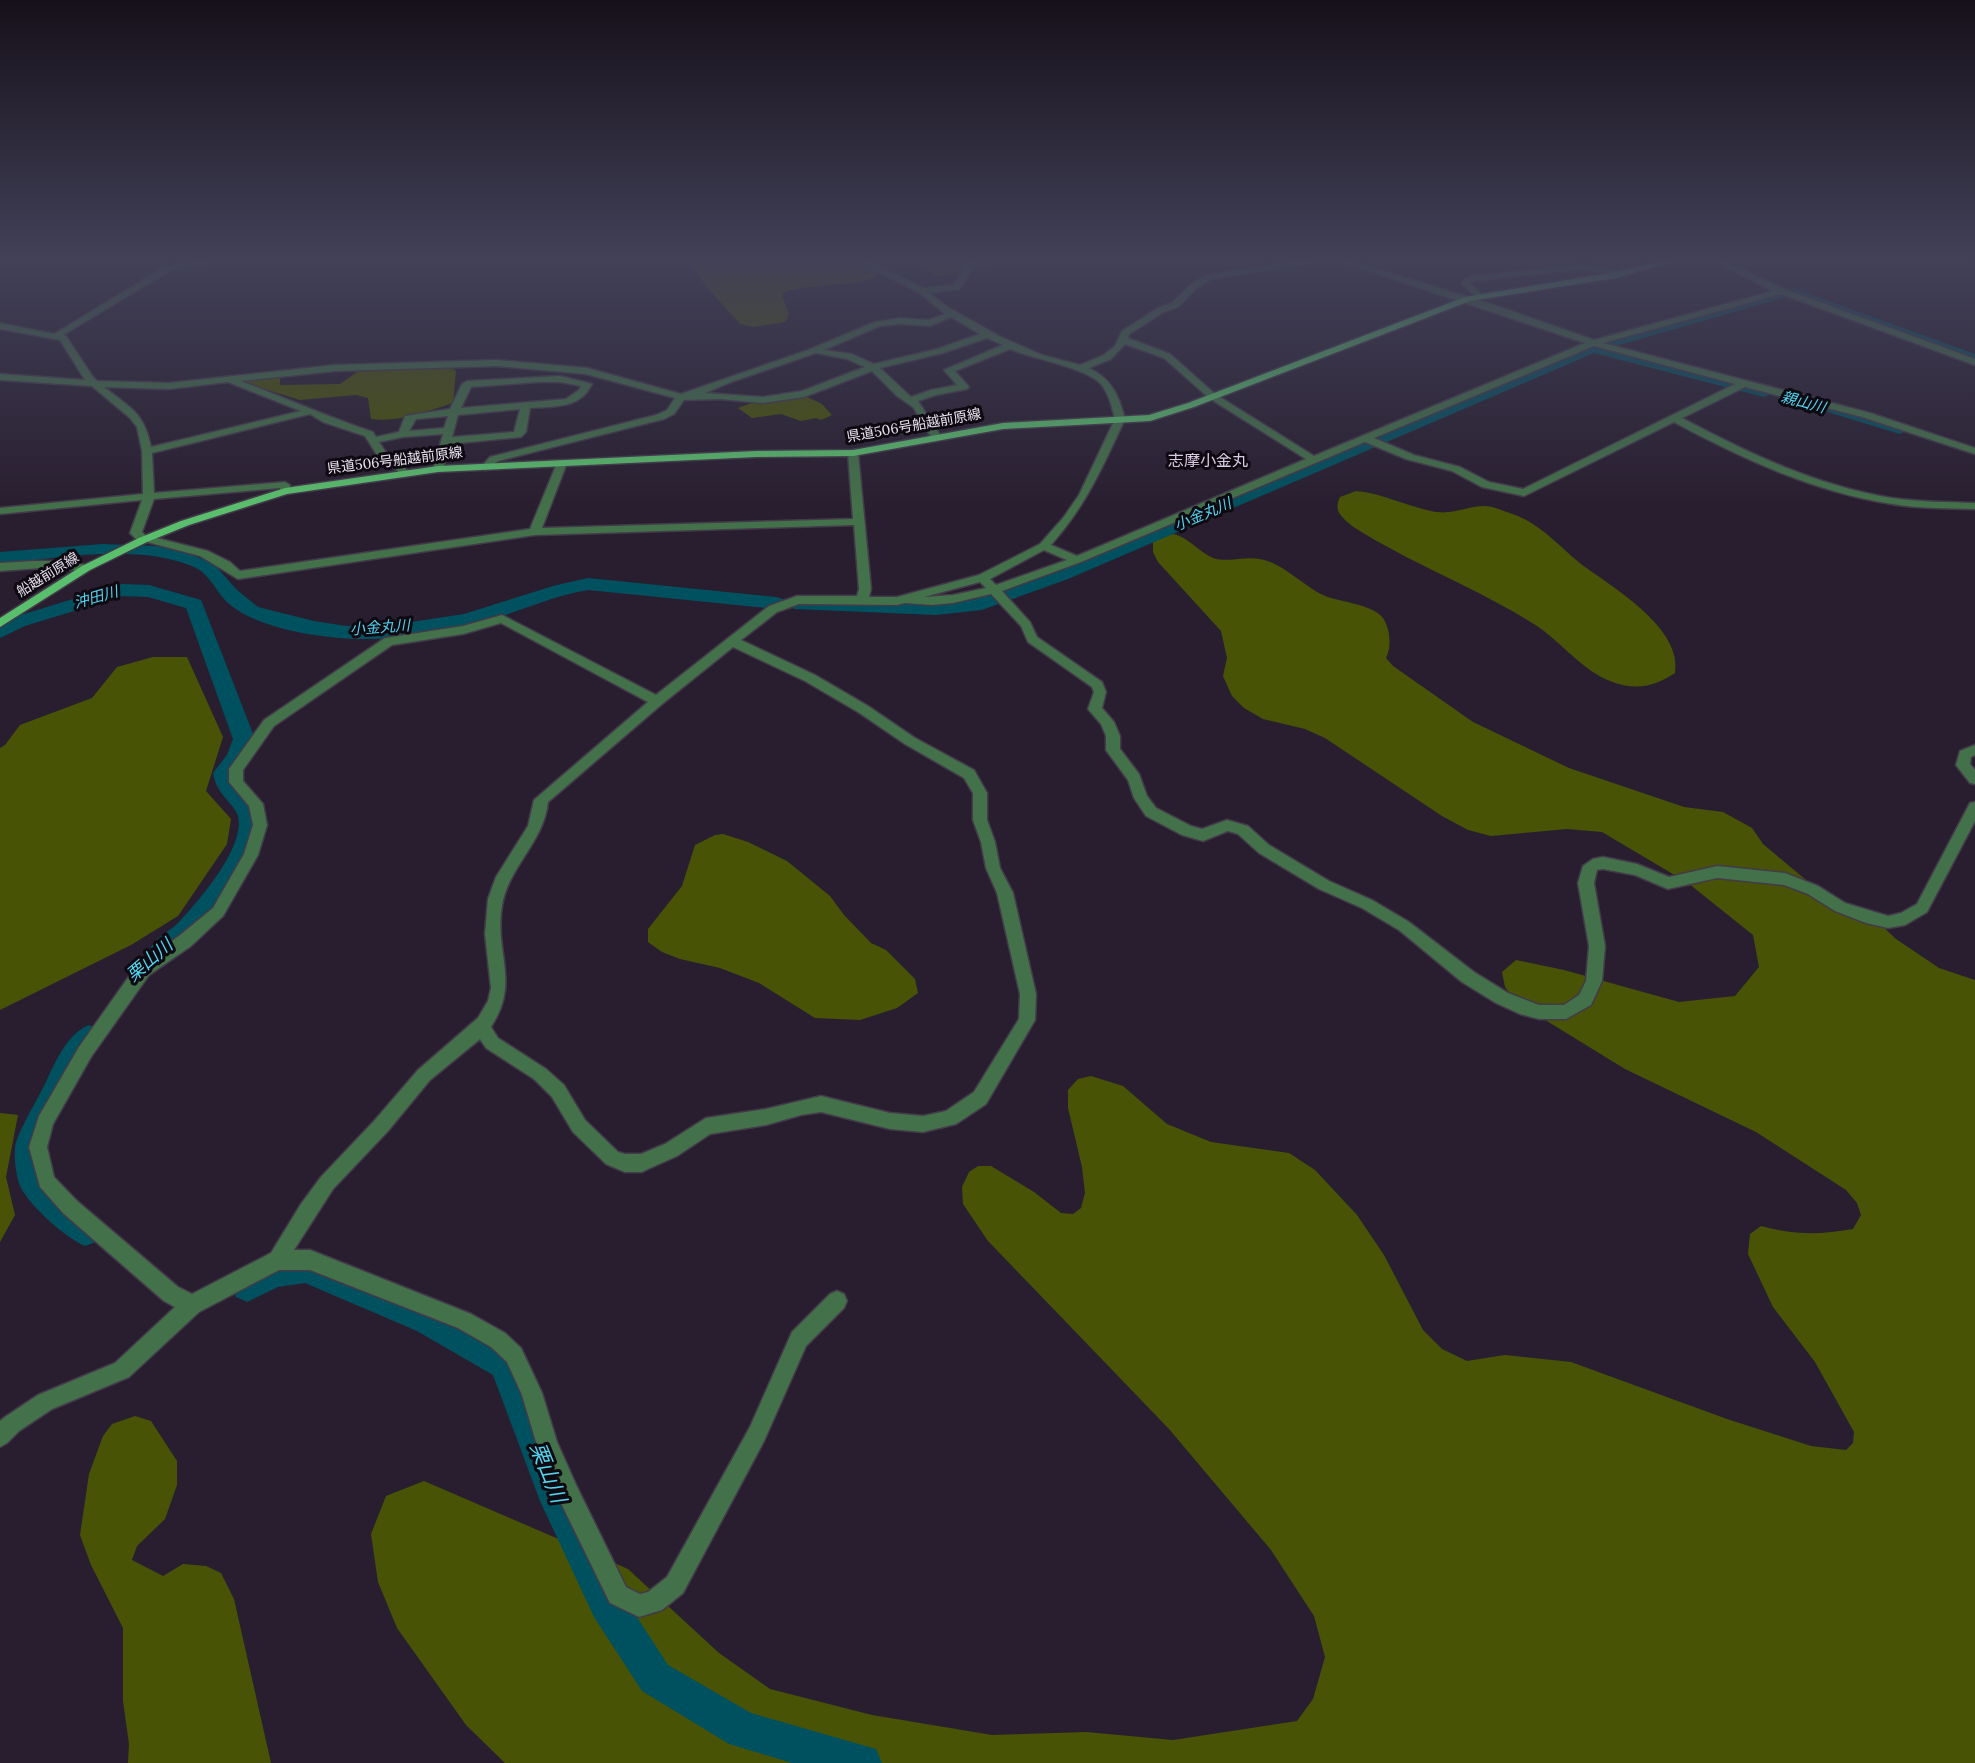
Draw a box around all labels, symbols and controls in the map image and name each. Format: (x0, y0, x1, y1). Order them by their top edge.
water label: 親山川 (1779, 388, 1827, 418)
street label: 県道506号船越前原線 (845, 406, 983, 446)
street label: 県道506号船越前原線 (326, 444, 464, 478)
district label: 志摩小金丸 (1168, 451, 1248, 471)
water label: 小金丸川 (1172, 495, 1234, 535)
street label: 船越前原線 (14, 549, 82, 601)
water label: 沖田川 (72, 583, 120, 613)
water label: 小金丸川 (349, 617, 411, 639)
water label: 栗山川 (123, 935, 177, 987)
water label: 栗山川 (524, 1439, 570, 1507)

